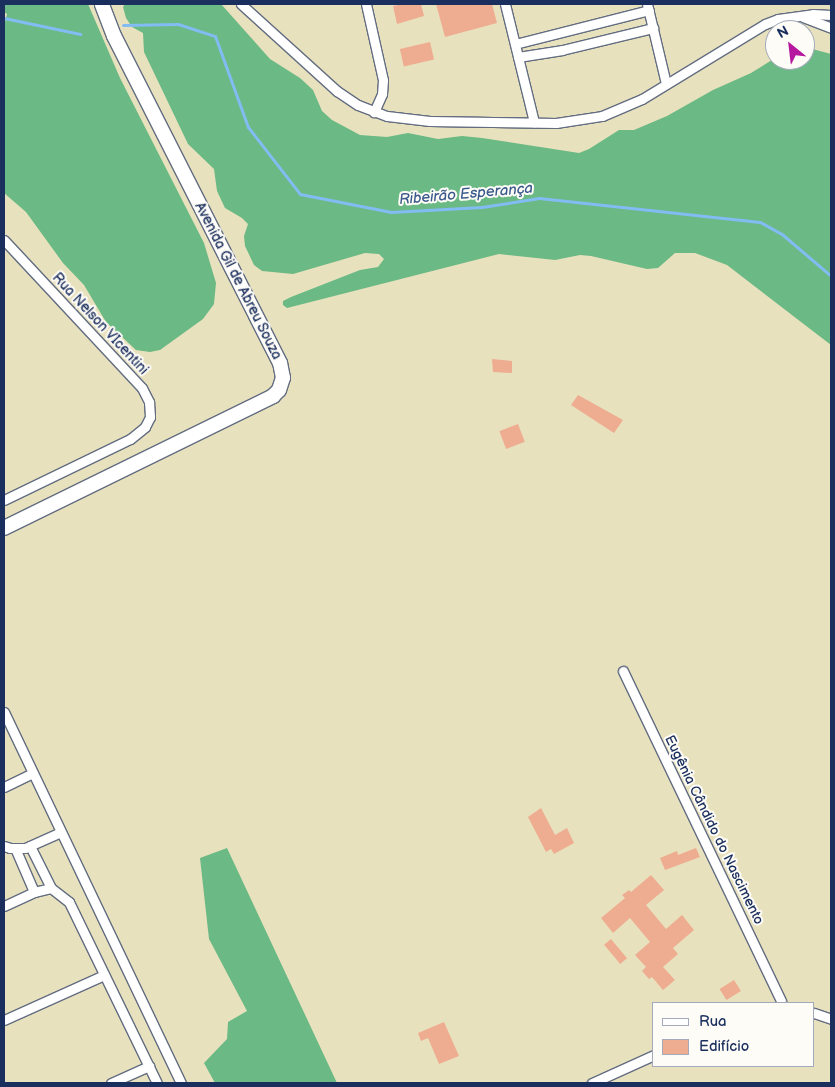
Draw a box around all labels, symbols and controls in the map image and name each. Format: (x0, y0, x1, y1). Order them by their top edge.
north arrow (765, 20, 815, 70)
text: N (774, 22, 792, 42)
water label: Ribeirão Esperança (398, 179, 534, 209)
street label: Avenida Gil de Abreu Souza (191, 200, 285, 362)
street label: Rua Nelson VIcentini (48, 270, 152, 378)
street label: Eugênia Cândido do Nascimento (661, 733, 767, 927)
legend (652, 1002, 815, 1067)
text: Rua (699, 1012, 727, 1031)
text: Edifício (699, 1037, 749, 1056)

